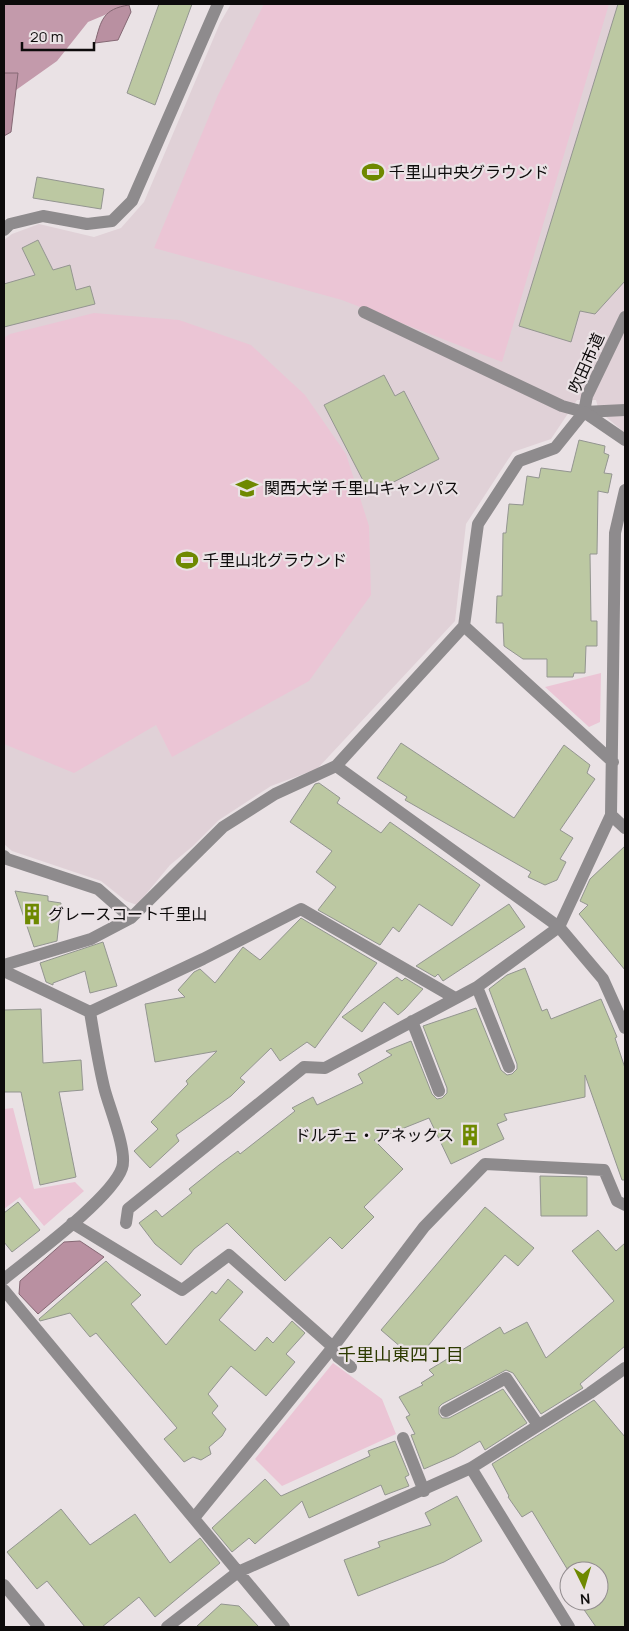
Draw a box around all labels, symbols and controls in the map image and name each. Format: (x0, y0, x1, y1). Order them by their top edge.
scale bar (22, 20, 95, 52)
text: 20 m (30, 26, 63, 47)
sports icon: 千里山中央グラウンド (360, 159, 386, 185)
place label: 千里山中央グラウンド (389, 161, 549, 183)
street label: 吹田市道 (563, 329, 609, 397)
school or university icon: 関西大学 千里山キャンパス (234, 475, 260, 501)
place label: 関西大学 千里山キャンパス (264, 477, 459, 499)
sports icon: 千里山北グラウンド (174, 547, 200, 573)
place label: 千里山北グラウンド (203, 549, 347, 571)
building icon: グレースコート千里山 (19, 901, 45, 927)
place label: グレースコート千里山 (48, 903, 207, 925)
building icon: ドルチェ・アネックス (457, 1122, 483, 1148)
place label: ドルチェ・アネックス (294, 1124, 454, 1146)
district label: 千里山東四丁目 (338, 1342, 464, 1366)
north arrow (559, 1561, 609, 1611)
text: N (579, 1590, 591, 1609)

